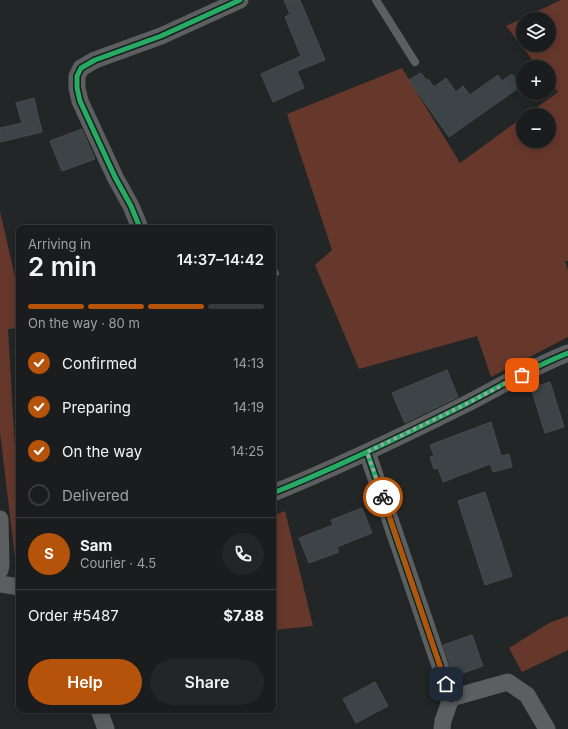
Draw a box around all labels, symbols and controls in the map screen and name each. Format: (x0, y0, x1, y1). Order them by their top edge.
map controls (516, 12, 556, 148)
button: layers (516, 12, 556, 52)
button: + (516, 60, 556, 100)
button: − (516, 108, 556, 148)
text: Arriving in (28, 236, 91, 252)
text: 14:37–14:42 (177, 250, 264, 269)
text: 2 min (28, 251, 97, 282)
text: On the way · 80 m (28, 315, 140, 331)
icon: check (28, 352, 50, 374)
text: Confirmed (62, 354, 137, 373)
text: 14:13 (233, 355, 264, 371)
pin (505, 358, 539, 392)
icon: bag (511, 364, 533, 386)
icon: check (28, 396, 50, 418)
text: Preparing (62, 398, 131, 417)
text: 14:19 (233, 399, 264, 415)
icon: check (28, 440, 50, 462)
text: On the way (62, 442, 142, 461)
text: 14:25 (231, 443, 264, 459)
courier (363, 477, 403, 517)
text: Delivered (62, 486, 129, 505)
icon: bike (372, 486, 394, 508)
button: phone (222, 533, 264, 575)
text: Sam (80, 536, 112, 555)
text: S (44, 544, 54, 563)
text: Courier · 4.5 (80, 555, 156, 571)
text: Order #5487 (28, 606, 119, 625)
text: $7.88 (223, 606, 264, 625)
button: Help (28, 659, 142, 705)
button: Share (150, 659, 264, 705)
pin (429, 667, 463, 701)
icon: home (435, 673, 457, 695)

